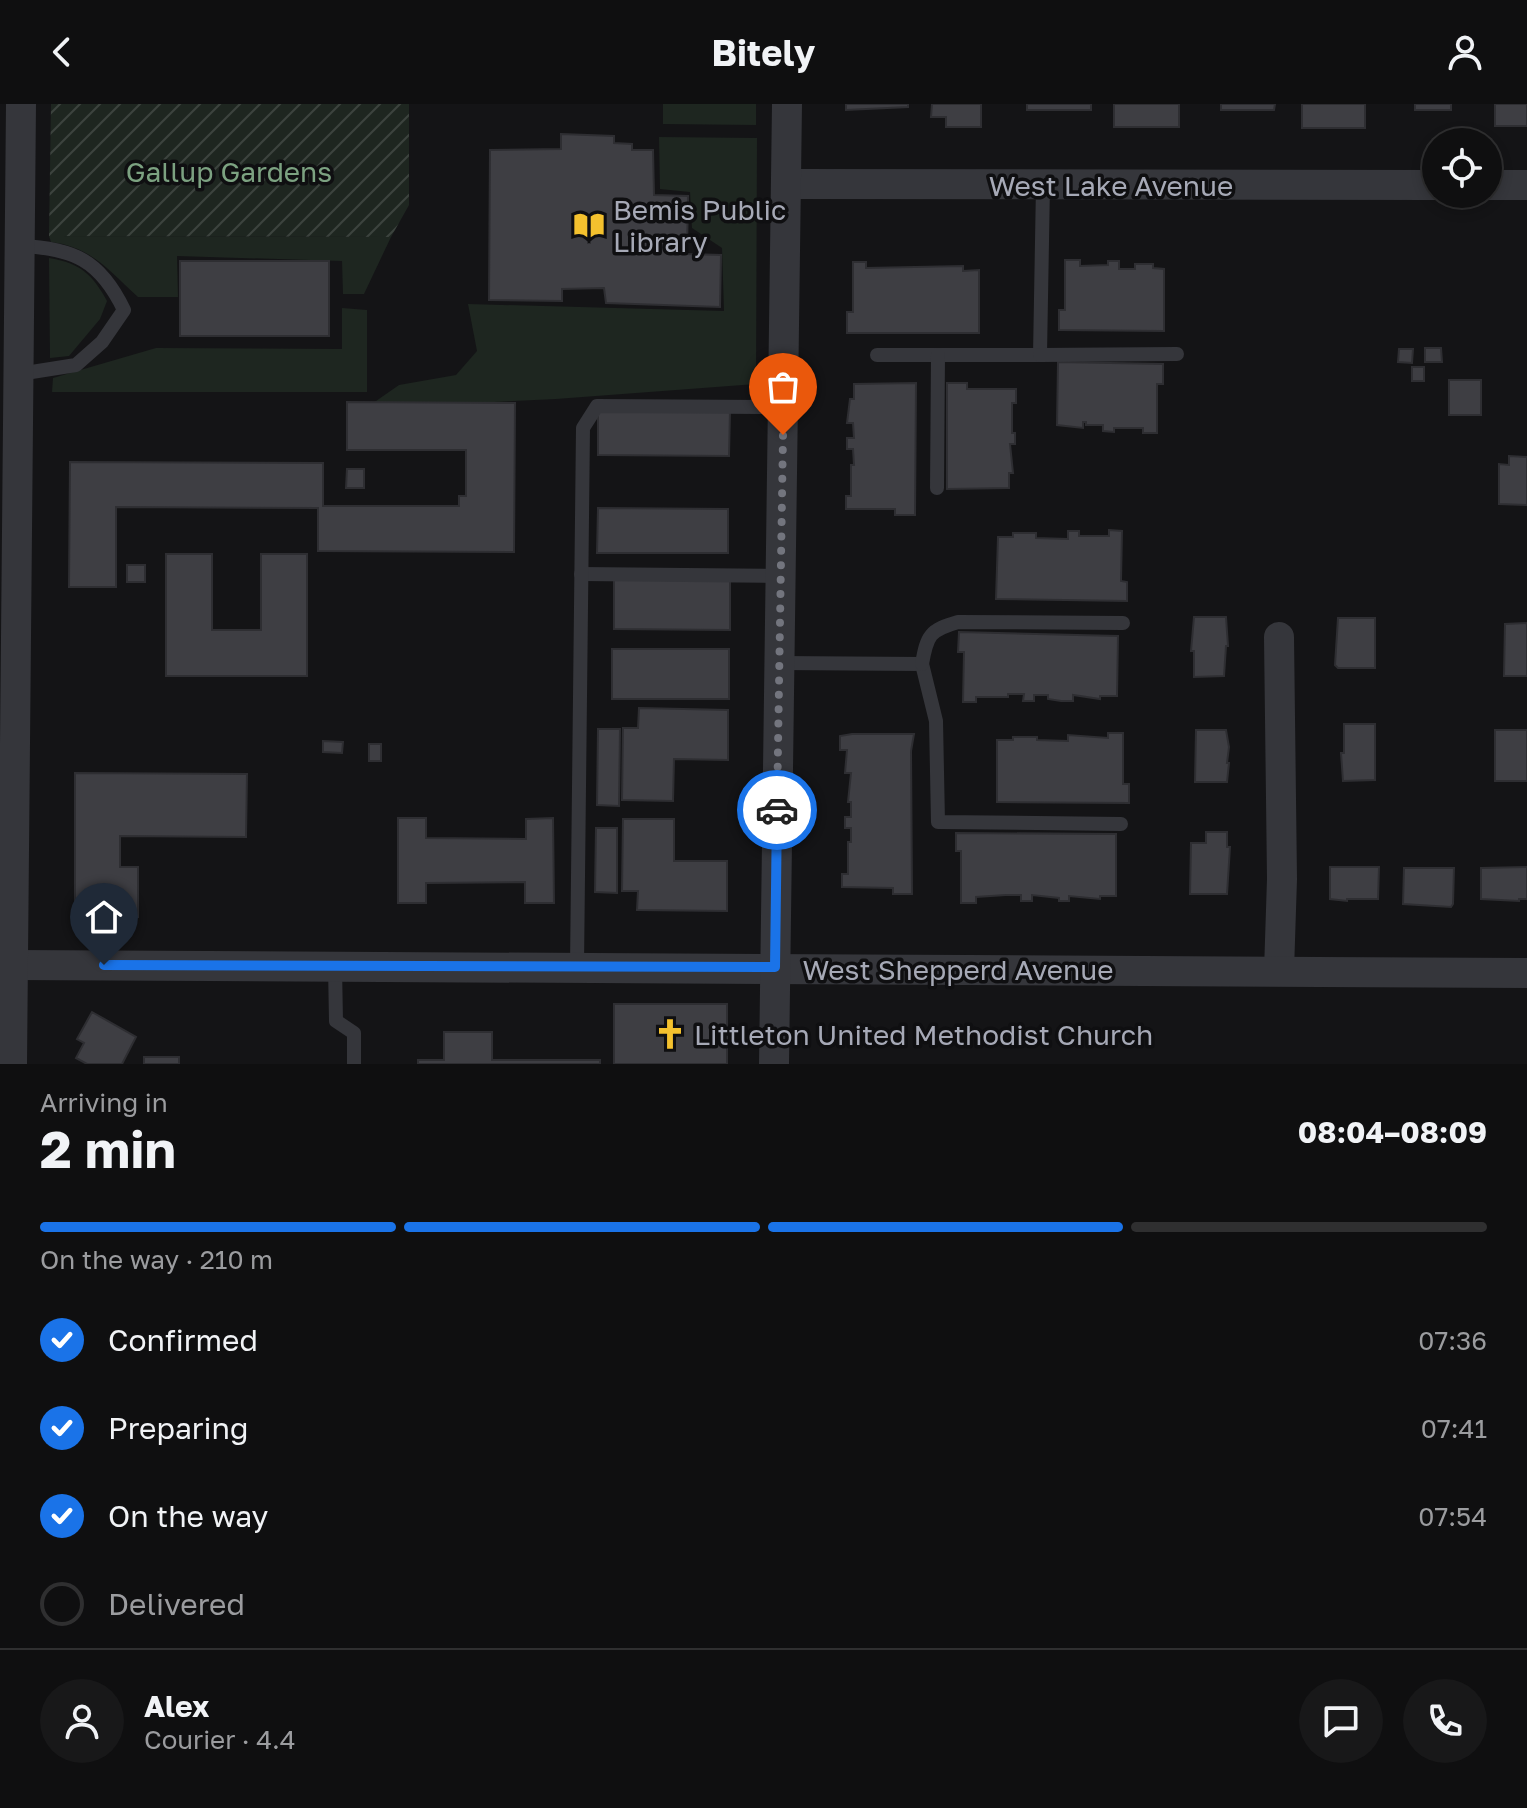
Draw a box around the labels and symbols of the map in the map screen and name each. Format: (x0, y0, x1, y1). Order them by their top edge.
park label: Gallup Gardens (126, 155, 332, 188)
street label: West Lake Avenue (989, 169, 1233, 202)
place label: Bemis Public Library (613, 193, 786, 258)
library icon: Bemis Public Library (572, 208, 606, 242)
pin (749, 353, 817, 435)
courier (737, 770, 817, 850)
pin (70, 883, 138, 965)
street label: West Shepperd Avenue (803, 953, 1113, 986)
church icon: Littleton United Methodist Church (653, 1017, 687, 1051)
place label: Littleton United Methodist Church (694, 1018, 1153, 1051)

